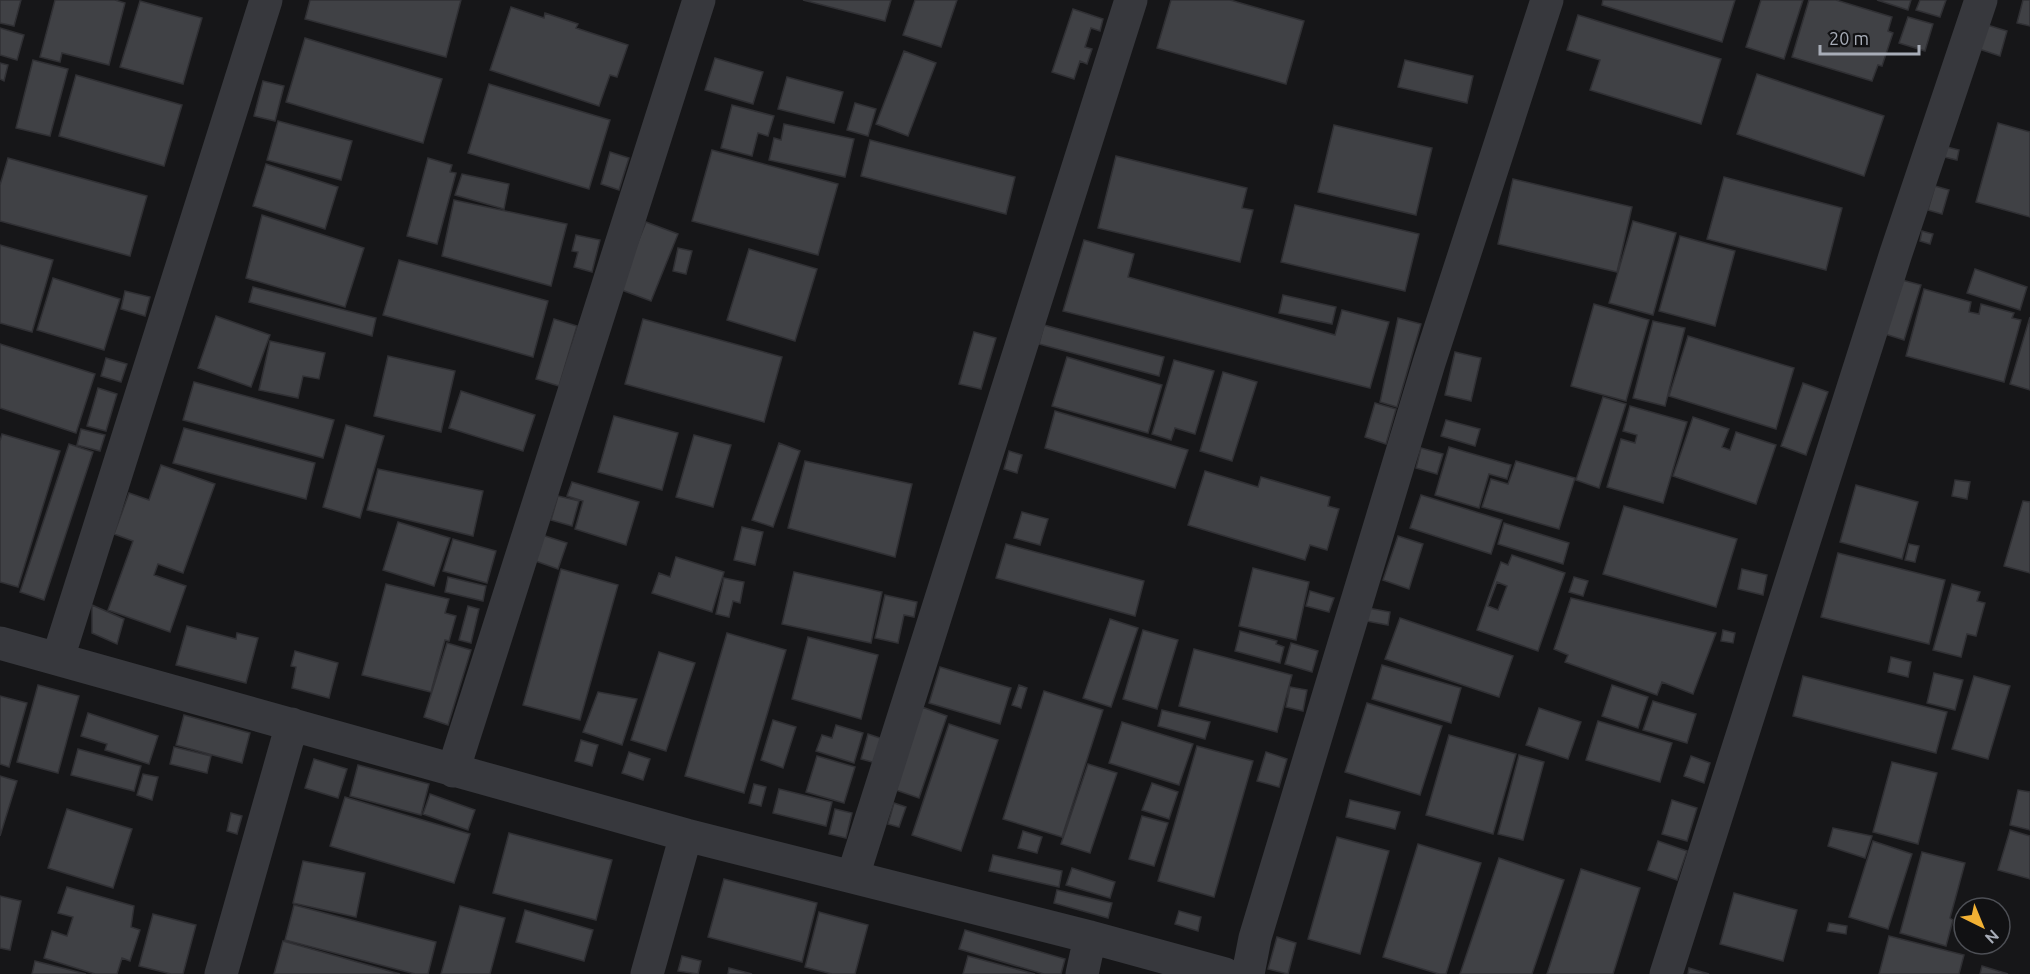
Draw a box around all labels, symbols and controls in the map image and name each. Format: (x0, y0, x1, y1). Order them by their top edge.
scale bar (1820, 18, 1919, 56)
text: 20 m (1829, 28, 1869, 48)
north arrow (1952, 896, 2012, 956)
text: N (1982, 926, 2003, 948)

